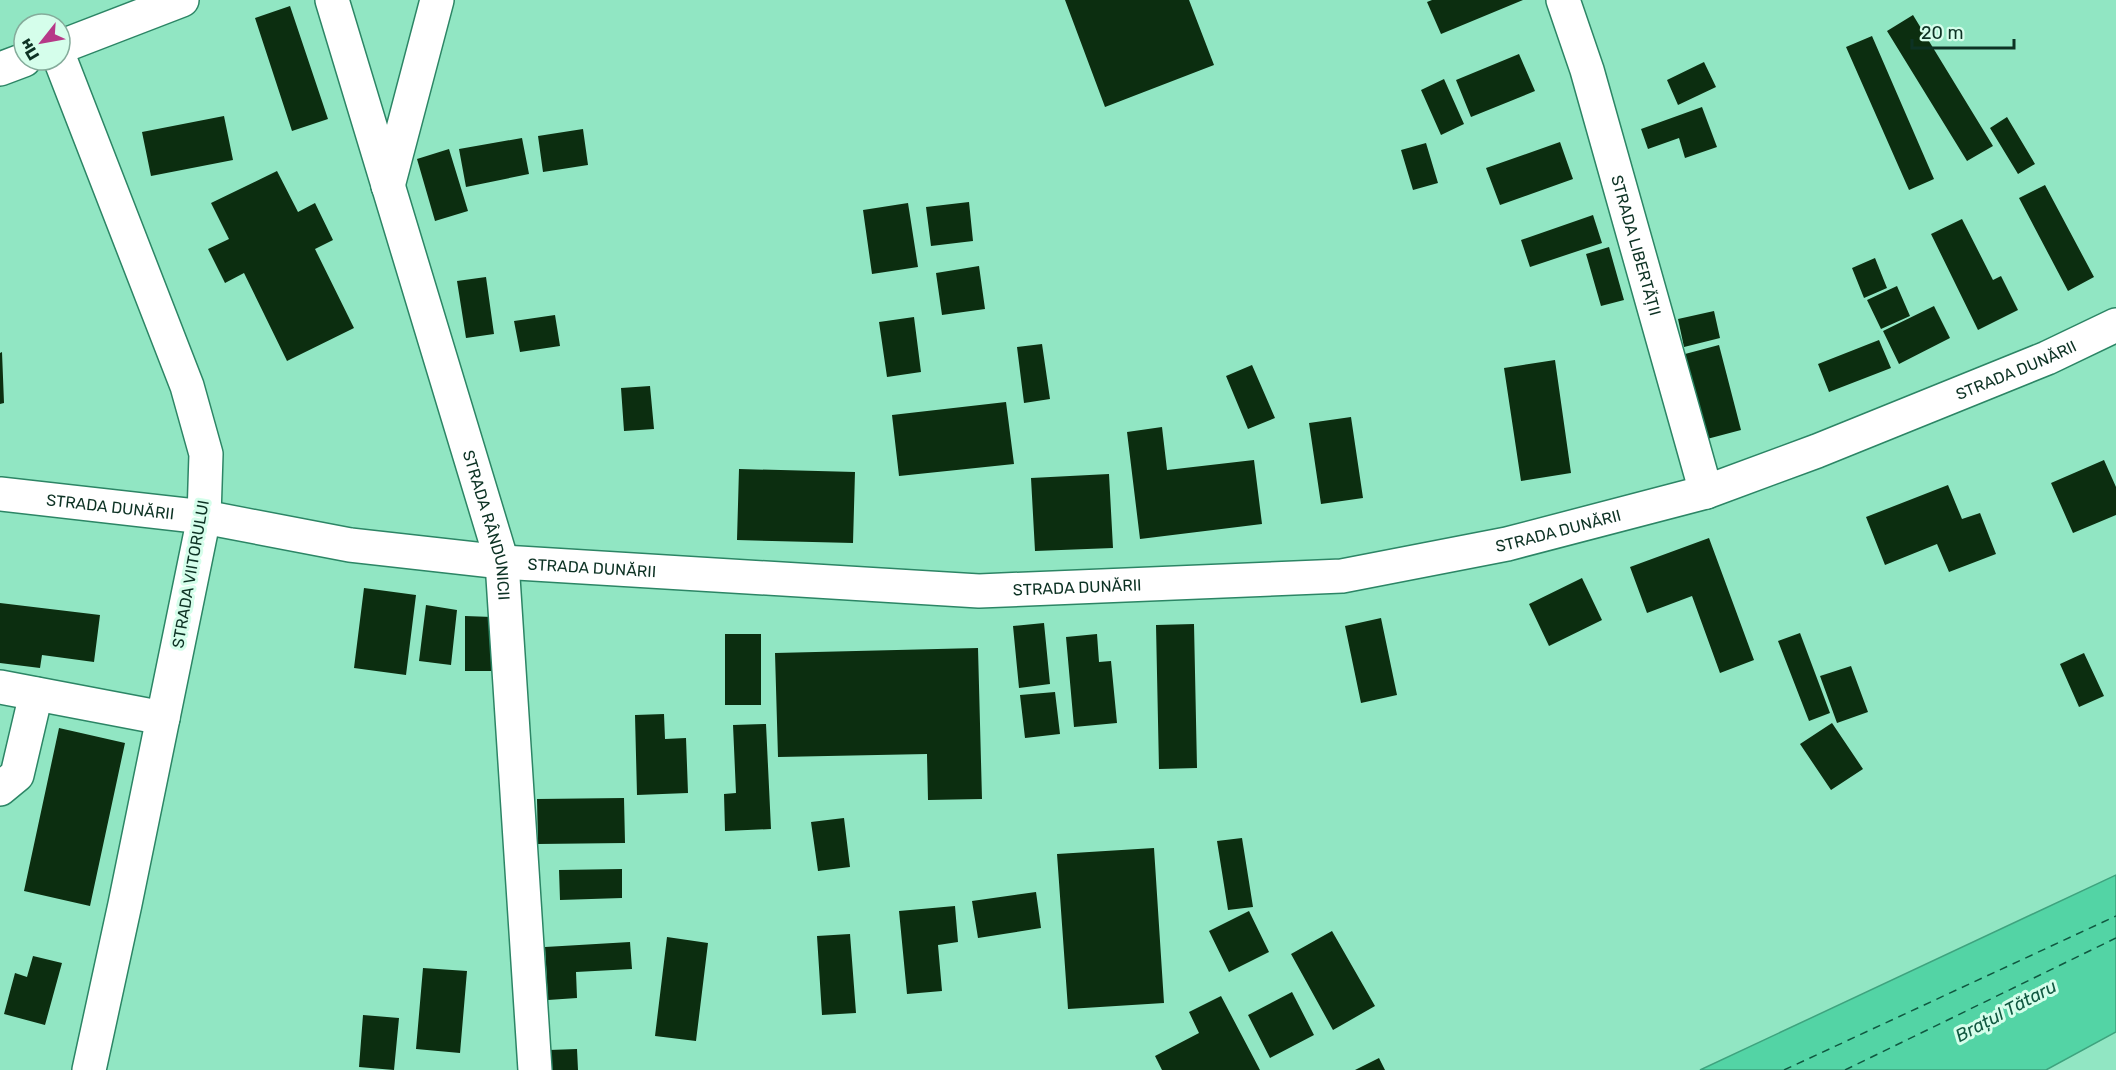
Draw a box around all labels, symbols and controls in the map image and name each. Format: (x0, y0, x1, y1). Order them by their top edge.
north arrow (12, 12, 72, 72)
scale bar (1912, 12, 2014, 50)
text: 20 m (1921, 22, 1963, 44)
text: Пн (16, 35, 43, 64)
street label: STRADA LIBERTĂȚII (1607, 173, 1665, 318)
street label: STRADA DUNĂRII (1953, 336, 2079, 404)
street label: STRADA RÂNDUNICII (459, 448, 513, 601)
street label: STRADA DUNĂRII (45, 490, 175, 524)
street label: STRADA VIITORULUI (168, 499, 213, 650)
street label: STRADA DUNĂRII (1494, 506, 1623, 556)
street label: STRADA DUNĂRII (527, 555, 657, 581)
street label: STRADA DUNĂRII (1012, 575, 1142, 600)
water label: Brațul Tătaru (1952, 975, 2061, 1047)

